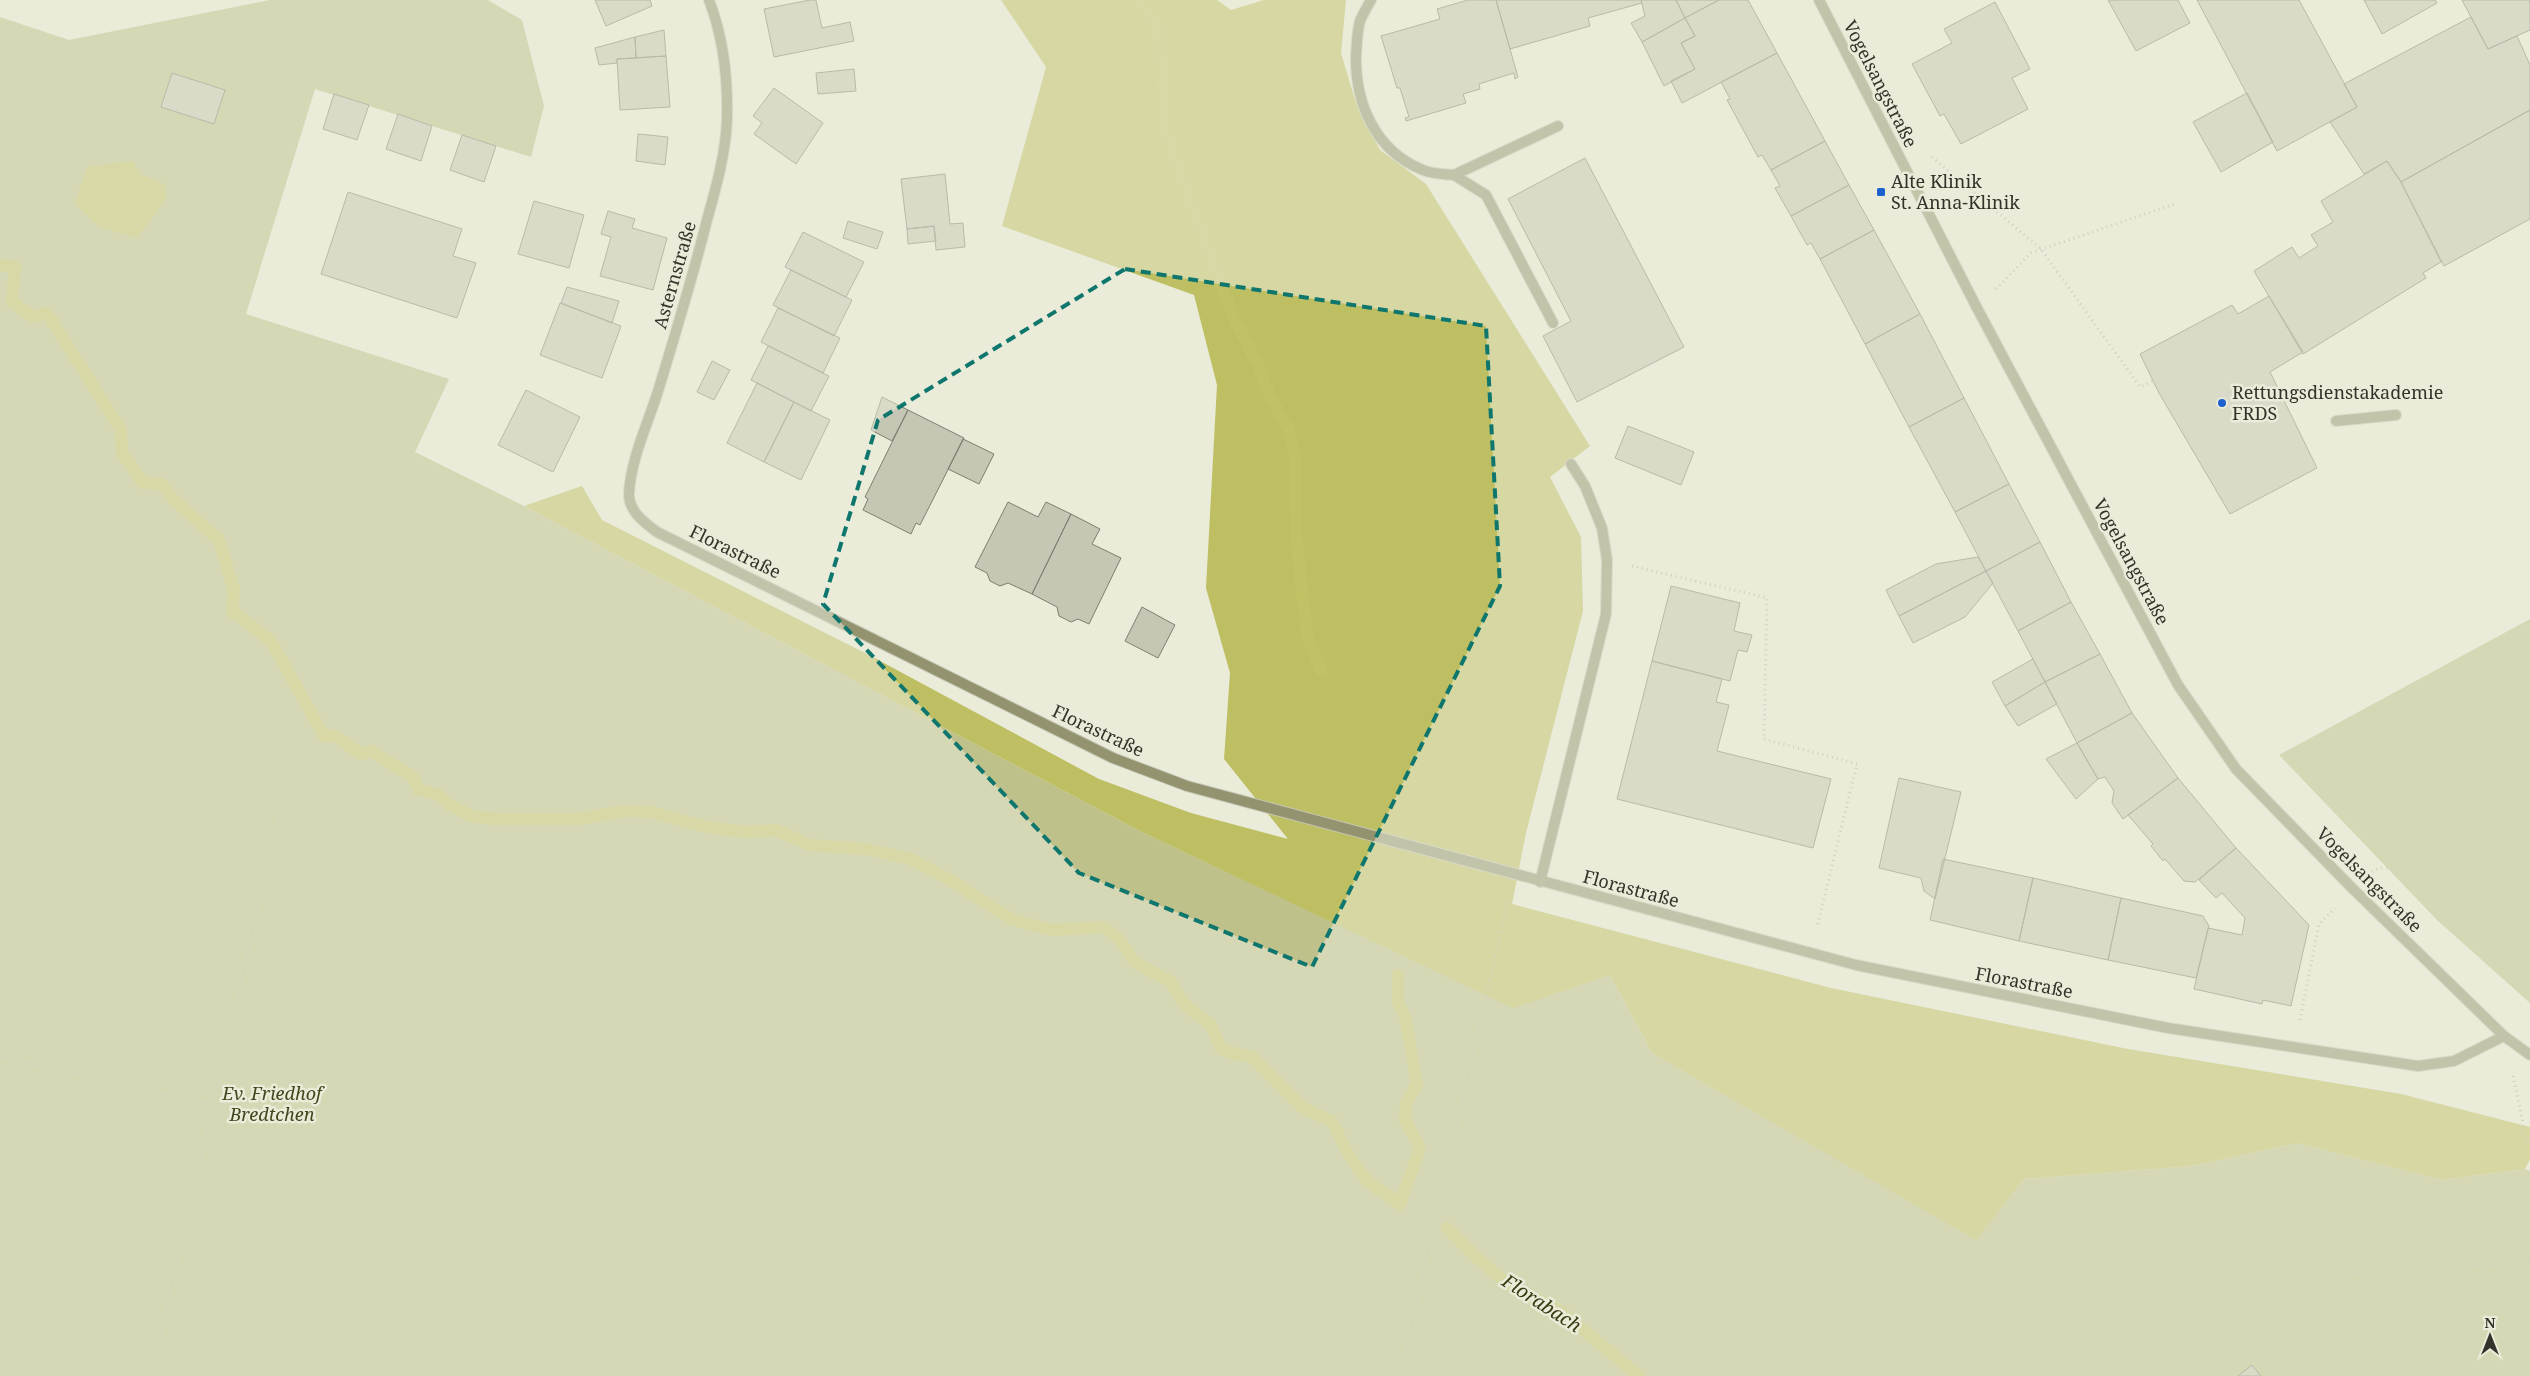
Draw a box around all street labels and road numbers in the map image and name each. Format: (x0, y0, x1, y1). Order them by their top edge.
street label: Vogelsangstraße (1838, 16, 1923, 151)
street label: Asternstraße (647, 218, 701, 331)
street label: Vogelsangstraße (2088, 494, 2175, 629)
street label: Florastraße (686, 519, 785, 584)
street label: Florastraße (1049, 698, 1148, 762)
street label: Vogelsangstraße (2312, 821, 2428, 937)
street label: Florastraße (1580, 864, 1682, 912)
street label: Florastraße (1973, 961, 2075, 1003)

